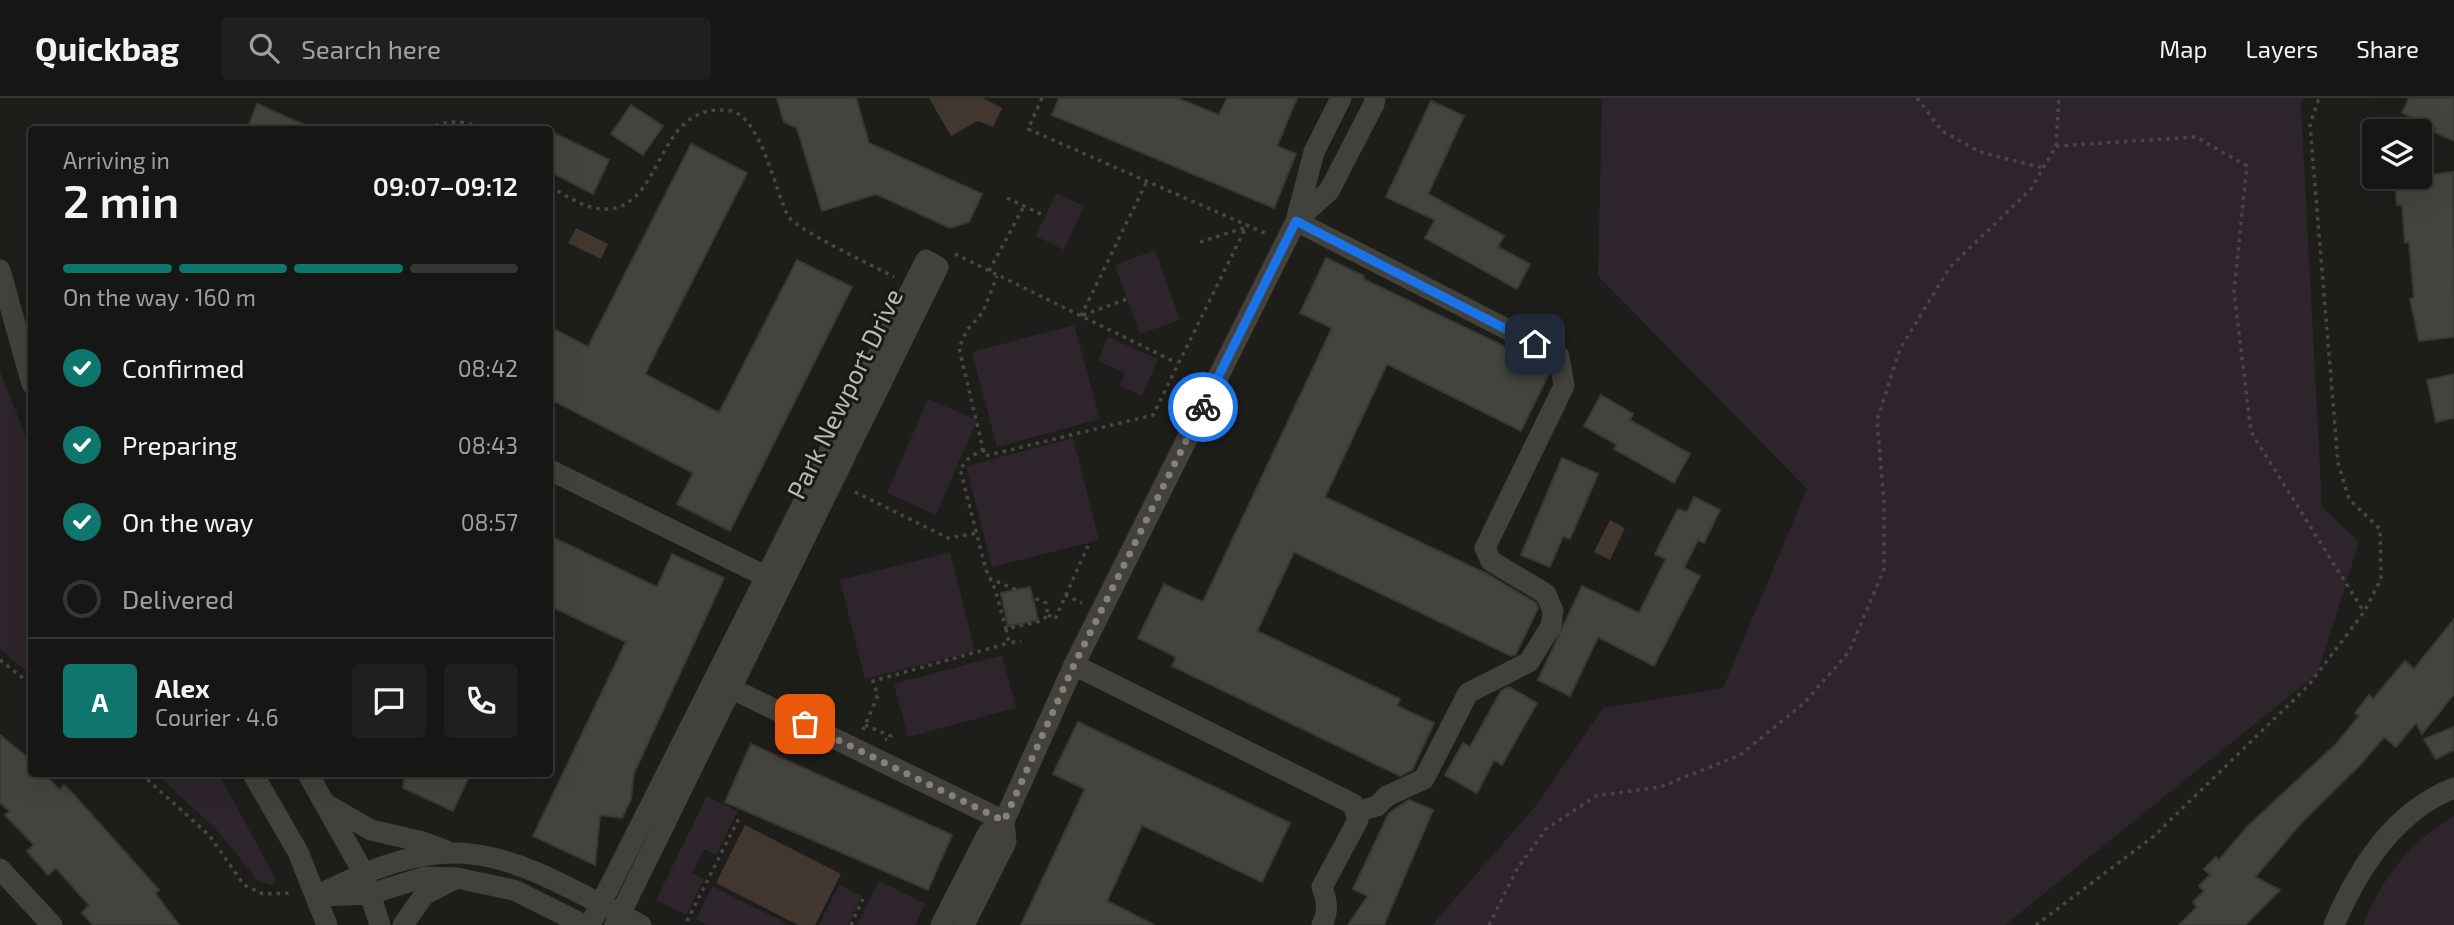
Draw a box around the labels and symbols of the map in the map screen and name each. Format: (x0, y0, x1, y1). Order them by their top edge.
street label: Park Newport Drive (779, 283, 908, 504)
pin (1505, 314, 1565, 374)
courier (1168, 372, 1238, 442)
pin (775, 694, 835, 754)

